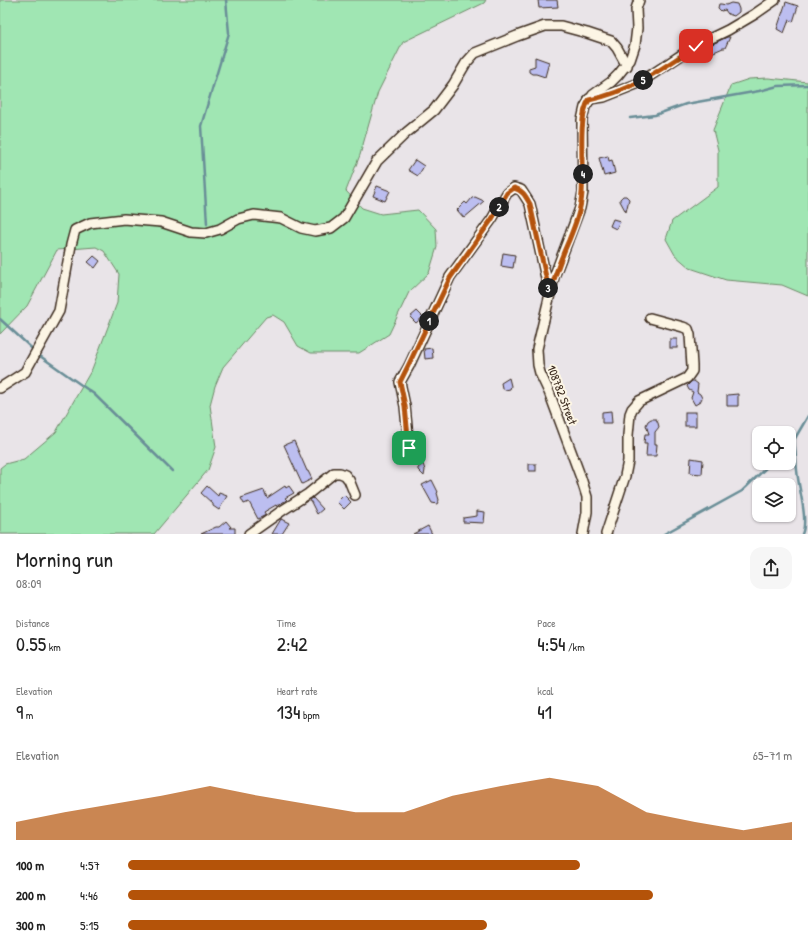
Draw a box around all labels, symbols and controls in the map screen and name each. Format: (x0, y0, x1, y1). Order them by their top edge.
pin (679, 29, 713, 63)
icon: check (685, 35, 707, 57)
pin: 5 (633, 70, 653, 90)
text: 5 (641, 73, 645, 87)
pin: 4 (573, 164, 593, 184)
text: 4 (581, 167, 585, 181)
pin: 2 (489, 197, 509, 217)
text: 2 (496, 200, 502, 214)
pin: 3 (538, 278, 558, 298)
text: 3 (546, 281, 550, 295)
pin: 1 (419, 311, 439, 331)
text: 1 (427, 314, 431, 328)
street label: 108782 Street (543, 363, 582, 428)
map controls (752, 426, 796, 522)
button: locate (752, 426, 796, 470)
pin (392, 431, 426, 465)
icon: arrive (398, 437, 420, 459)
button: layers (752, 478, 796, 522)
text: Morning run (16, 544, 113, 574)
button: share (750, 547, 792, 589)
text: 08:09 (16, 574, 41, 592)
text: Distance (16, 616, 50, 630)
text: Time (277, 616, 296, 630)
text: Pace (537, 616, 556, 630)
text: 0.55 (16, 630, 46, 657)
text: 2:42 (277, 630, 308, 657)
text: 4:54 (537, 630, 565, 657)
text: km (46, 640, 61, 654)
text: /km (565, 640, 585, 654)
text: Elevation (16, 684, 53, 698)
text: Heart rate (277, 684, 318, 698)
text: kcal (537, 684, 553, 698)
text: 9 (16, 698, 23, 725)
text: 134 (277, 698, 300, 725)
text: 41 (537, 698, 552, 725)
text: m (23, 708, 33, 722)
text: bpm (300, 708, 320, 722)
text: Elevation (16, 746, 59, 764)
text: 65–71 m (753, 746, 792, 764)
text: 100 m (16, 856, 44, 874)
text: 4:57 (80, 856, 100, 874)
text: 200 m (16, 886, 46, 904)
text: 4:46 (80, 886, 98, 904)
text: 300 m (16, 916, 45, 934)
text: 5:15 (80, 916, 99, 934)

